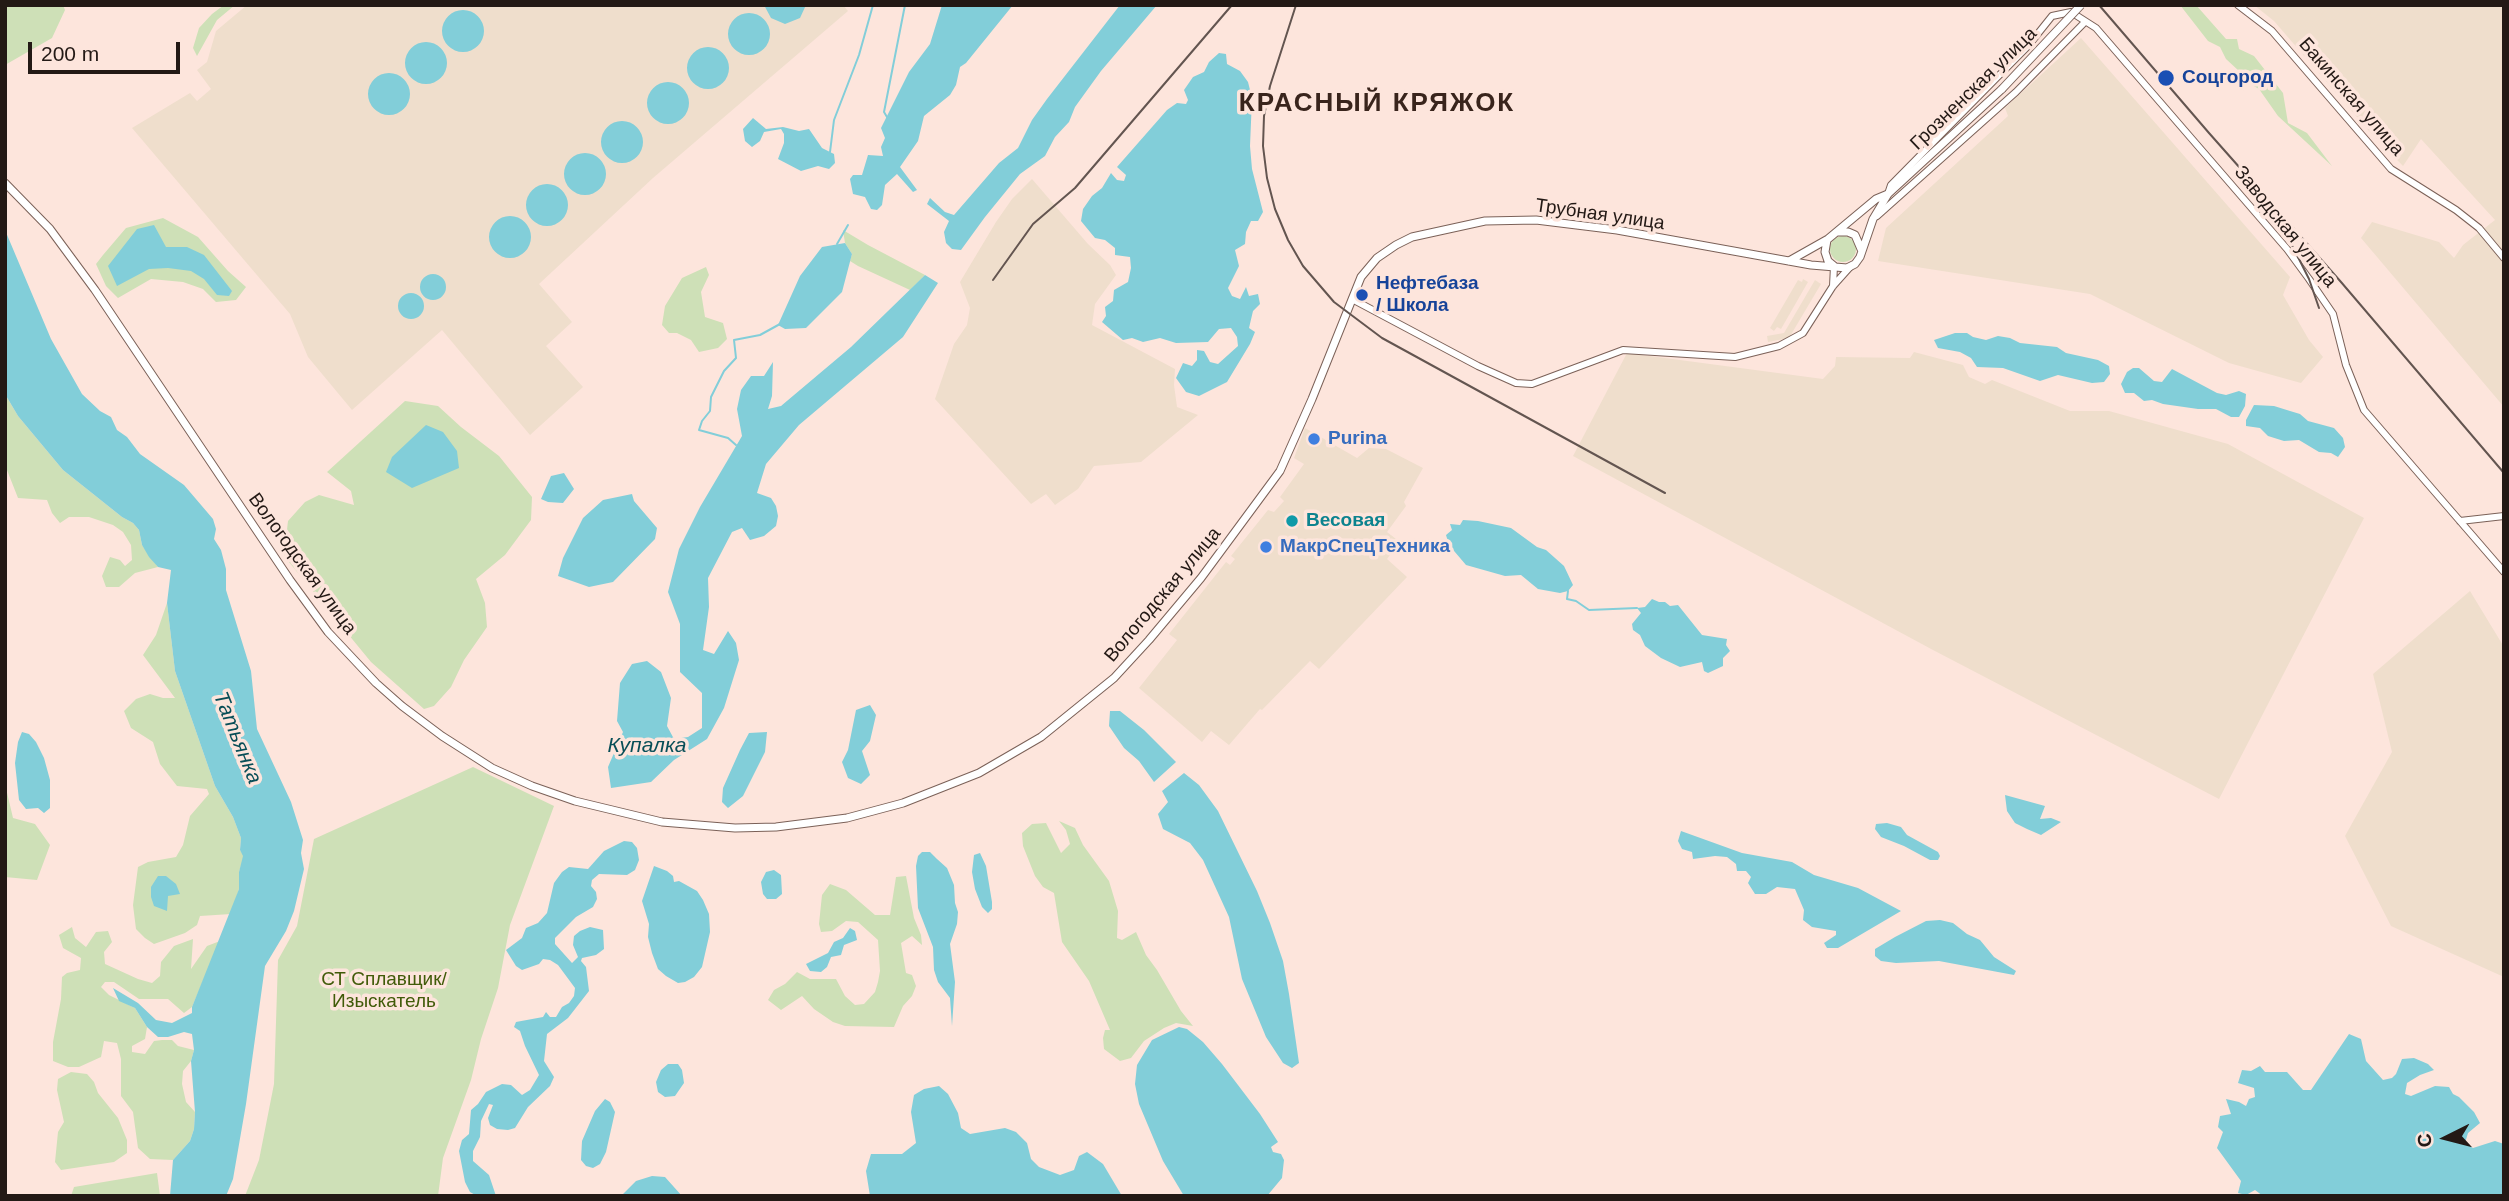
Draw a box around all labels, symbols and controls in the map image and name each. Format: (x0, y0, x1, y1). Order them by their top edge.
street label: Грозненская улица (1906, 23, 2042, 155)
scale bar (32, 28, 184, 72)
street label: Бакинская улица (2294, 33, 2408, 161)
text: 200 m (41, 42, 99, 65)
place label: Соцгород (2182, 67, 2273, 89)
marker: Соцгород (2156, 68, 2176, 88)
district label: КРАСНЫЙ КРЯЖОК (1241, 88, 1513, 120)
street label: Заводская улица (2229, 162, 2341, 292)
street label: Трубная улица (1534, 195, 1666, 235)
place label: Нефтебаза / Школа (1376, 273, 1479, 317)
marker: Нефтебаза / Школа (1354, 287, 1370, 303)
place label: Purina (1328, 428, 1387, 450)
marker: Purina (1306, 431, 1322, 447)
street label: Вологодская улица (243, 489, 361, 639)
place label: Весовая (1306, 510, 1385, 532)
marker: Весовая (1284, 513, 1300, 529)
street label: Вологодская улица (1100, 523, 1226, 667)
place label: МакрСпецТехника (1280, 536, 1450, 558)
marker: МакрСпецТехника (1258, 539, 1274, 555)
water label: Татьянка (207, 688, 267, 788)
water label: Купалка (607, 733, 687, 759)
park label: СТ Сплавщик/ Изыскатель (321, 969, 447, 1013)
north arrow (2411, 1103, 2481, 1173)
text: С (2413, 1132, 2436, 1148)

